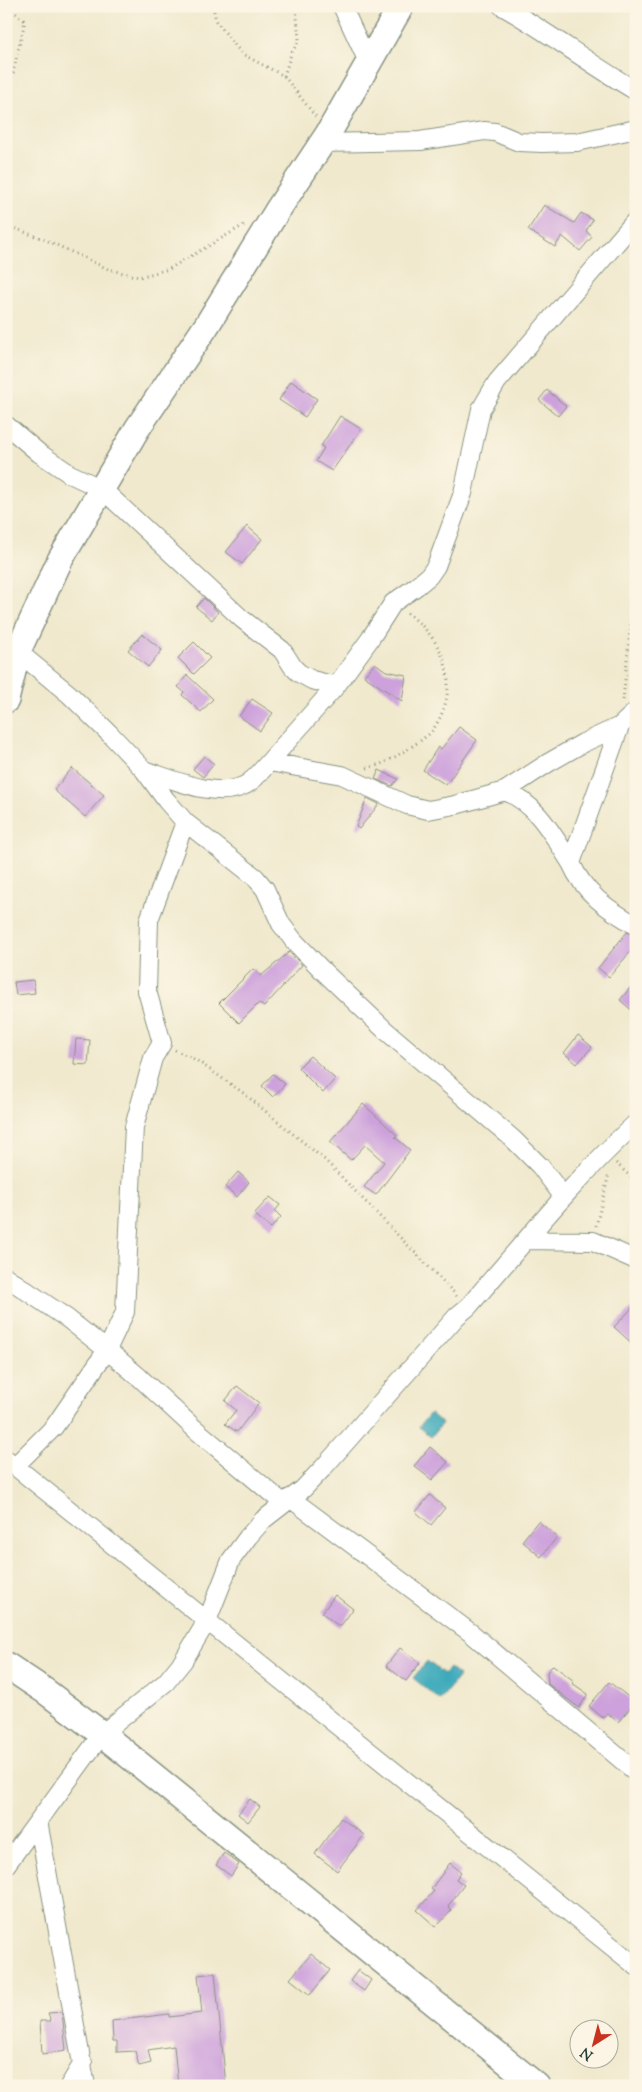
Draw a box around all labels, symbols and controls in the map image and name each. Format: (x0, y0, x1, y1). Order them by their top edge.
north arrow (570, 2020, 620, 2070)
text: N (577, 2042, 598, 2064)

